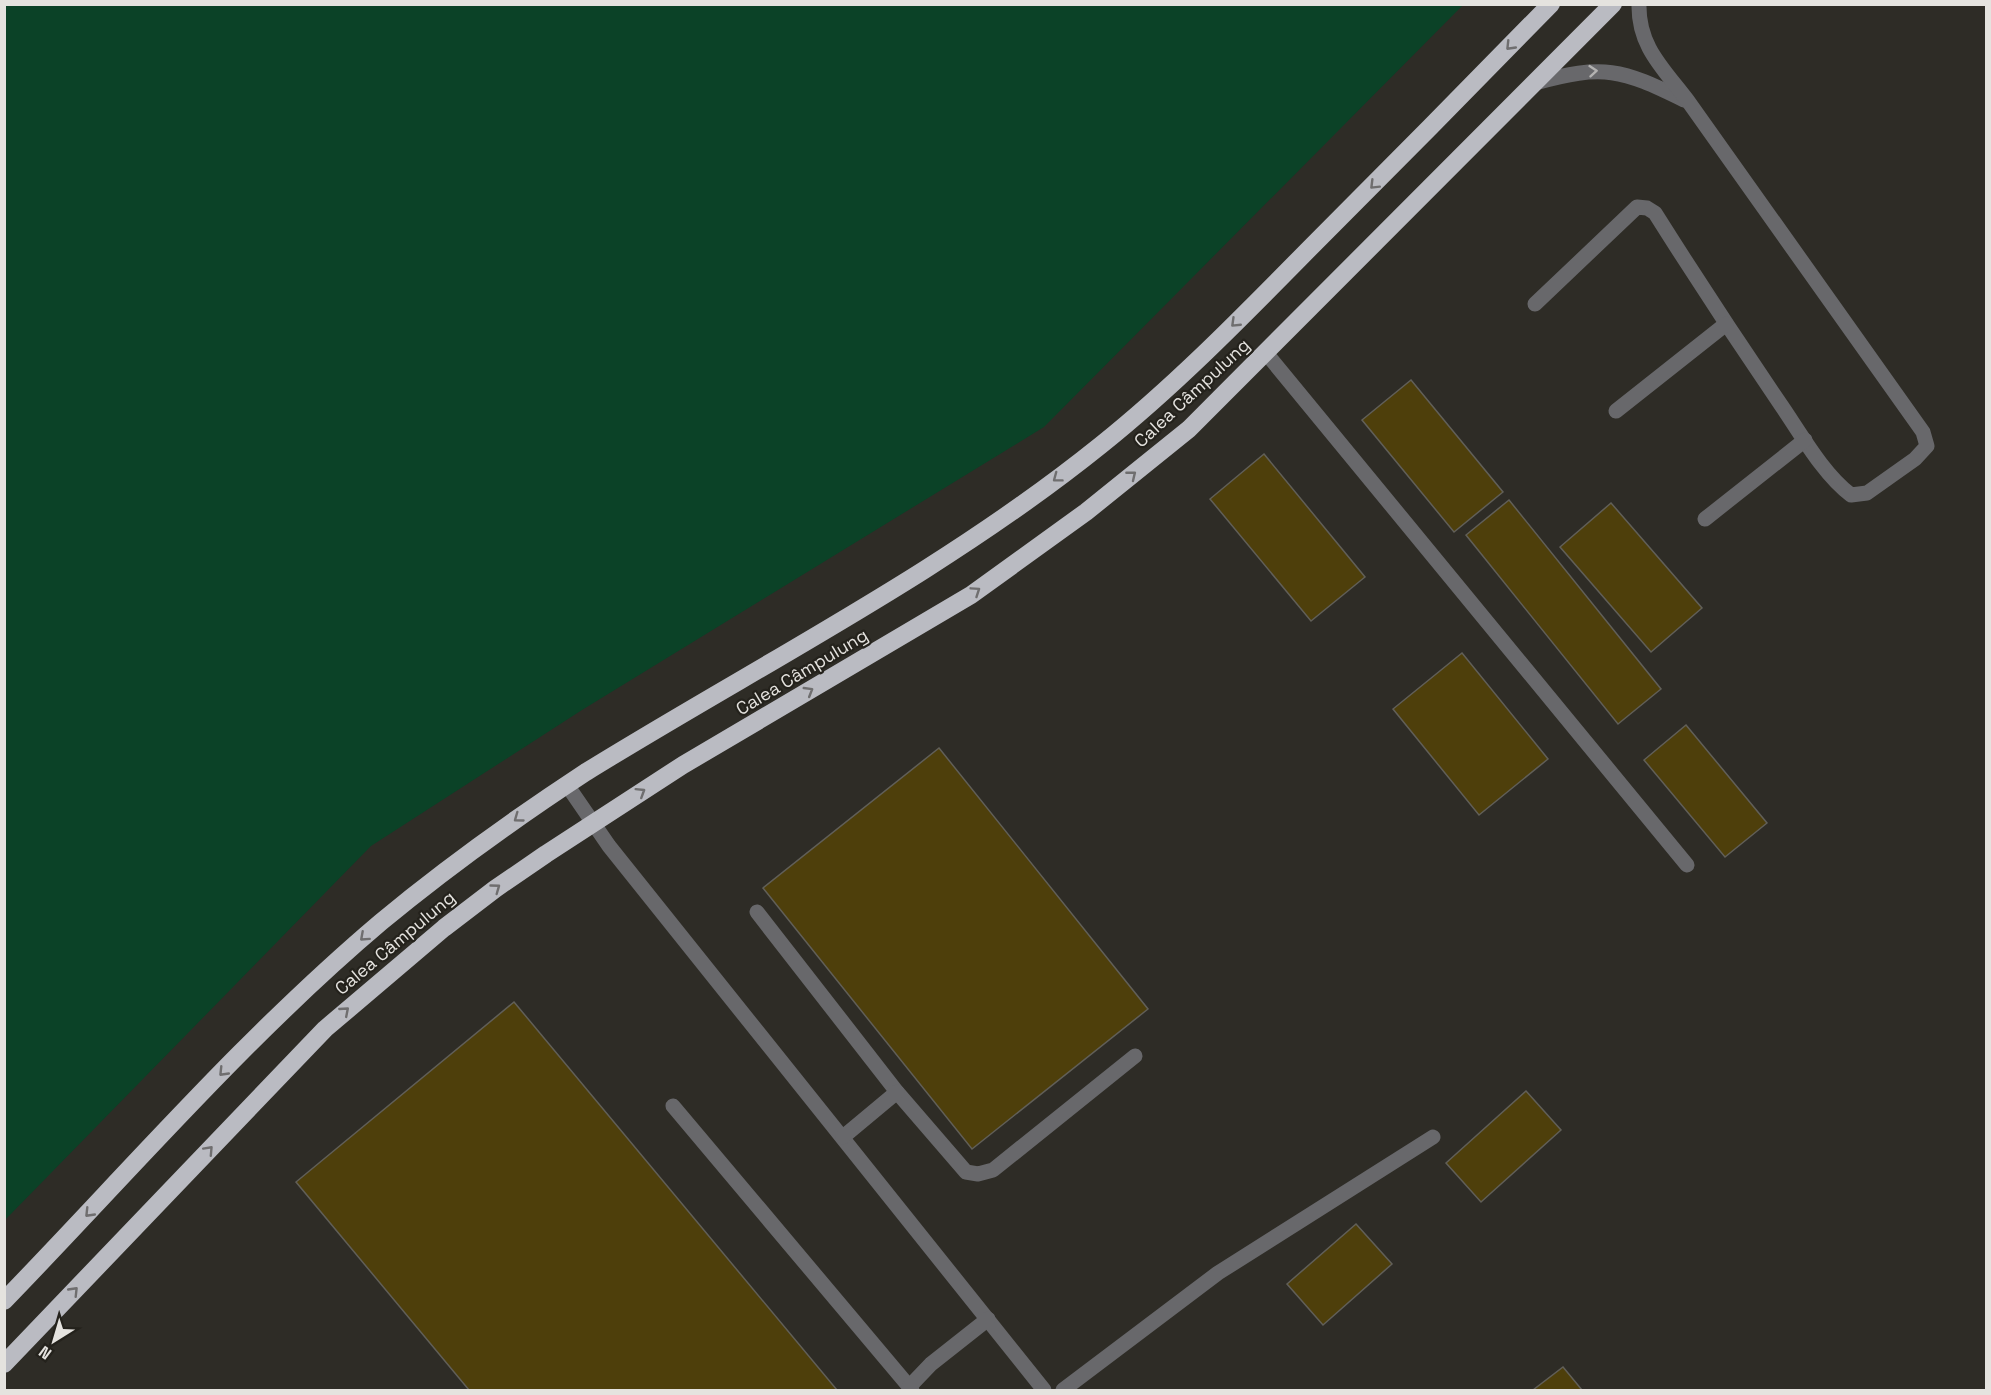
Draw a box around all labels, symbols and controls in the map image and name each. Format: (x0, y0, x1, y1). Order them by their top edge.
one-way arrow (1507, 39, 1518, 50)
one-way arrow (1588, 65, 1597, 78)
one-way arrow (1370, 178, 1381, 189)
one-way arrow (1232, 316, 1242, 327)
street label: Calea Câmpulung (1129, 333, 1254, 452)
one-way arrow (1052, 471, 1063, 482)
one-way arrow (1126, 472, 1137, 483)
one-way arrow (969, 587, 980, 598)
street label: Calea Câmpulung (732, 623, 872, 720)
one-way arrow (803, 687, 813, 699)
one-way arrow (635, 788, 646, 799)
one-way arrow (514, 811, 525, 822)
one-way arrow (490, 884, 501, 895)
street label: Calea Câmpulung (330, 886, 460, 1000)
one-way arrow (360, 930, 371, 941)
one-way arrow (338, 1007, 349, 1018)
one-way arrow (219, 1065, 230, 1075)
one-way arrow (202, 1147, 213, 1157)
one-way arrow (85, 1207, 96, 1217)
one-way arrow (67, 1288, 78, 1299)
north arrow (24, 1311, 84, 1371)
text: N (35, 1341, 56, 1364)

